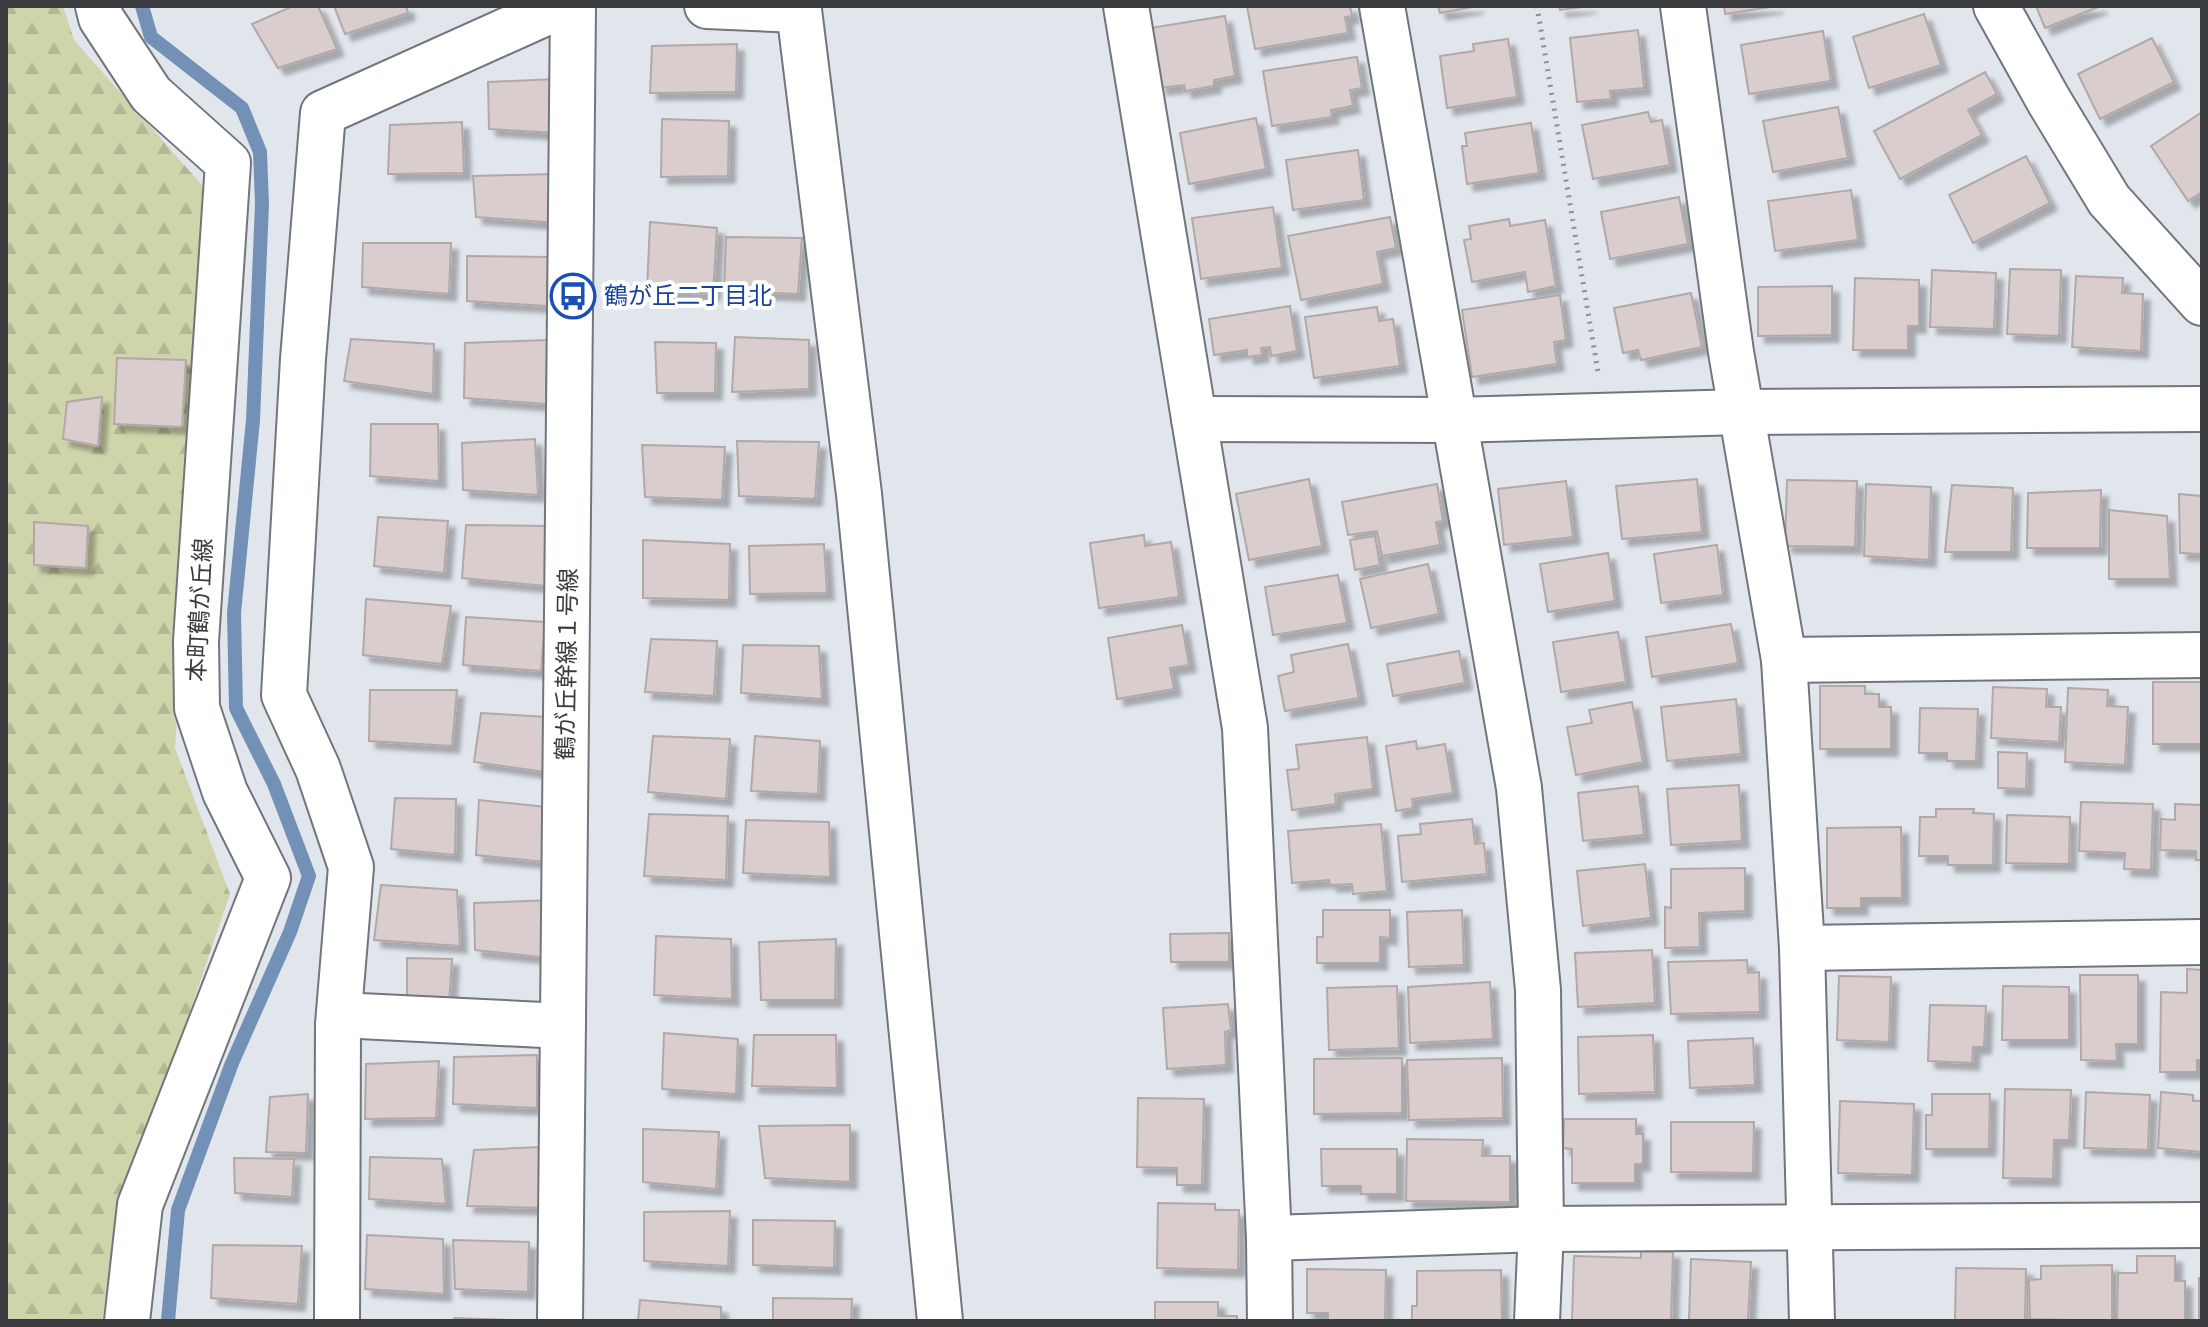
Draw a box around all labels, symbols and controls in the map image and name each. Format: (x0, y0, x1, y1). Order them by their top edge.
bus stop icon: 鶴が丘二丁目北 (549, 272, 597, 320)
place label: 鶴が丘二丁目北 (604, 280, 772, 310)
street label: 本町鶴が丘線 (180, 537, 218, 683)
street label: 鶴が丘幹線１号線 (549, 568, 583, 760)

